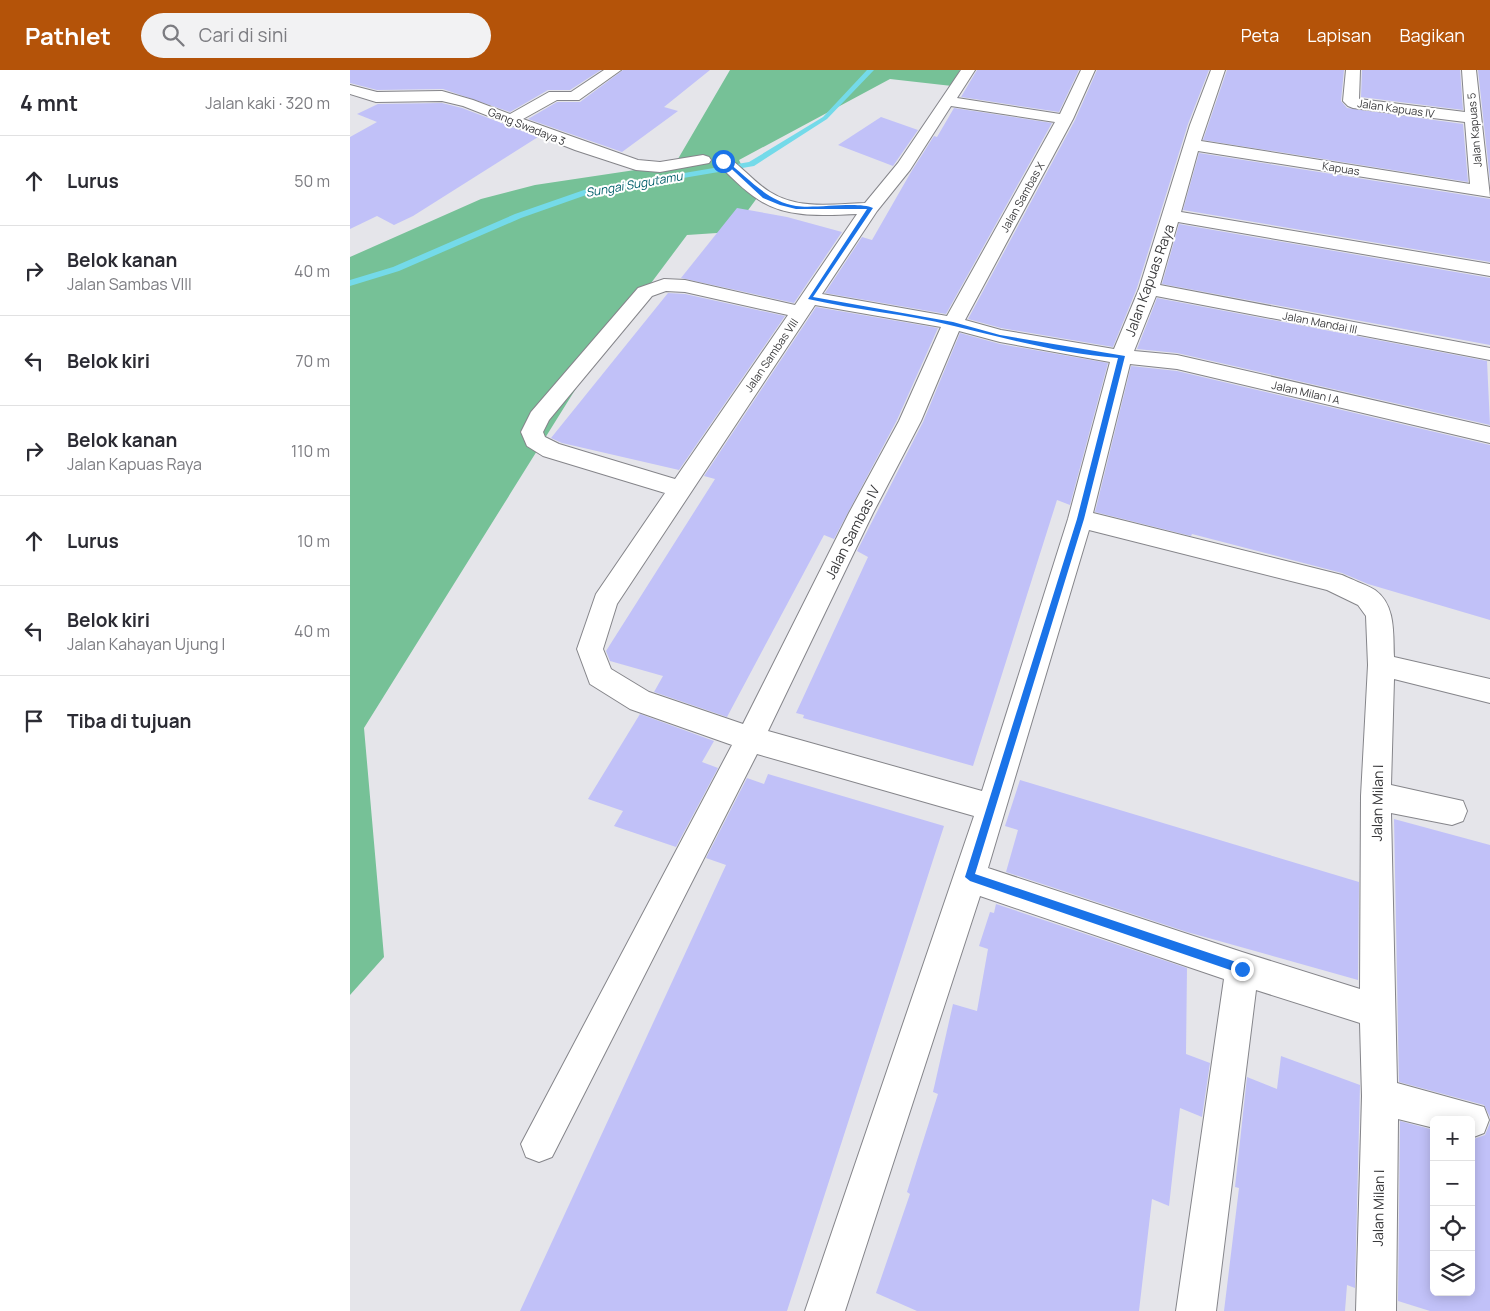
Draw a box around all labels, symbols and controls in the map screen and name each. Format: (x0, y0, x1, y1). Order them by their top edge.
search box (141, 13, 491, 58)
text: Pathlet (25, 19, 111, 52)
icon: search (159, 21, 187, 49)
text: Cari di sini (199, 22, 288, 48)
text: Peta (1241, 23, 1279, 47)
text: Lapisan (1307, 23, 1371, 47)
text: Bagikan (1399, 23, 1465, 47)
text: 4 mnt (20, 89, 78, 117)
text: Jalan kaki · 320 m (205, 92, 330, 114)
street label: Jalan Kapuas 5 (1463, 92, 1485, 168)
street label: Jalan Kapuas IV (1357, 95, 1436, 121)
street label: Gang Swadaya 3 (486, 104, 568, 148)
route start (712, 150, 735, 173)
street label: Kapuas (1321, 158, 1361, 178)
street label: Jalan Sambas X (997, 159, 1048, 235)
icon: ahead (20, 167, 48, 195)
water label: Sungai Sugutamu (584, 167, 685, 201)
text: Lurus (67, 168, 119, 194)
text: 50 m (294, 170, 330, 192)
street label: Jalan Kapuas Raya (1120, 221, 1178, 339)
text: Belok kanan (67, 247, 177, 273)
icon: right (20, 257, 48, 285)
text: 40 m (294, 260, 330, 282)
text: Jalan Sambas VIII (67, 273, 192, 295)
street label: Jalan Mandai III (1281, 307, 1359, 337)
street label: Jalan Sambas VIII (741, 315, 801, 395)
icon: left (20, 347, 48, 375)
text: Belok kiri (67, 348, 150, 374)
text: 70 m (295, 350, 330, 372)
street label: Jalan Milan I A (1270, 377, 1342, 407)
text: Belok kanan (67, 427, 177, 453)
icon: right (20, 437, 48, 465)
text: 110 m (291, 440, 330, 462)
text: Jalan Kapuas Raya (67, 453, 202, 475)
street label: Jalan Sambas IV (820, 481, 884, 582)
icon: ahead (20, 527, 48, 555)
text: Lurus (67, 528, 119, 554)
text: 10 m (297, 530, 330, 552)
text: Belok kiri (67, 607, 150, 633)
icon: left (20, 617, 48, 645)
text: 40 m (294, 620, 330, 642)
text: Jalan Kahayan Ujung I (67, 633, 225, 655)
icon: arrive (20, 707, 48, 735)
text: Tiba di tujuan (67, 708, 191, 734)
street label: Jalan Milan I (1367, 764, 1387, 842)
route end (1231, 958, 1254, 981)
map controls (1430, 1116, 1475, 1296)
button: + (1430, 1116, 1475, 1161)
button: − (1430, 1161, 1475, 1206)
street label: Jalan Milan I (1368, 1169, 1388, 1247)
button: locate (1430, 1206, 1475, 1251)
button: layers (1430, 1251, 1475, 1296)

